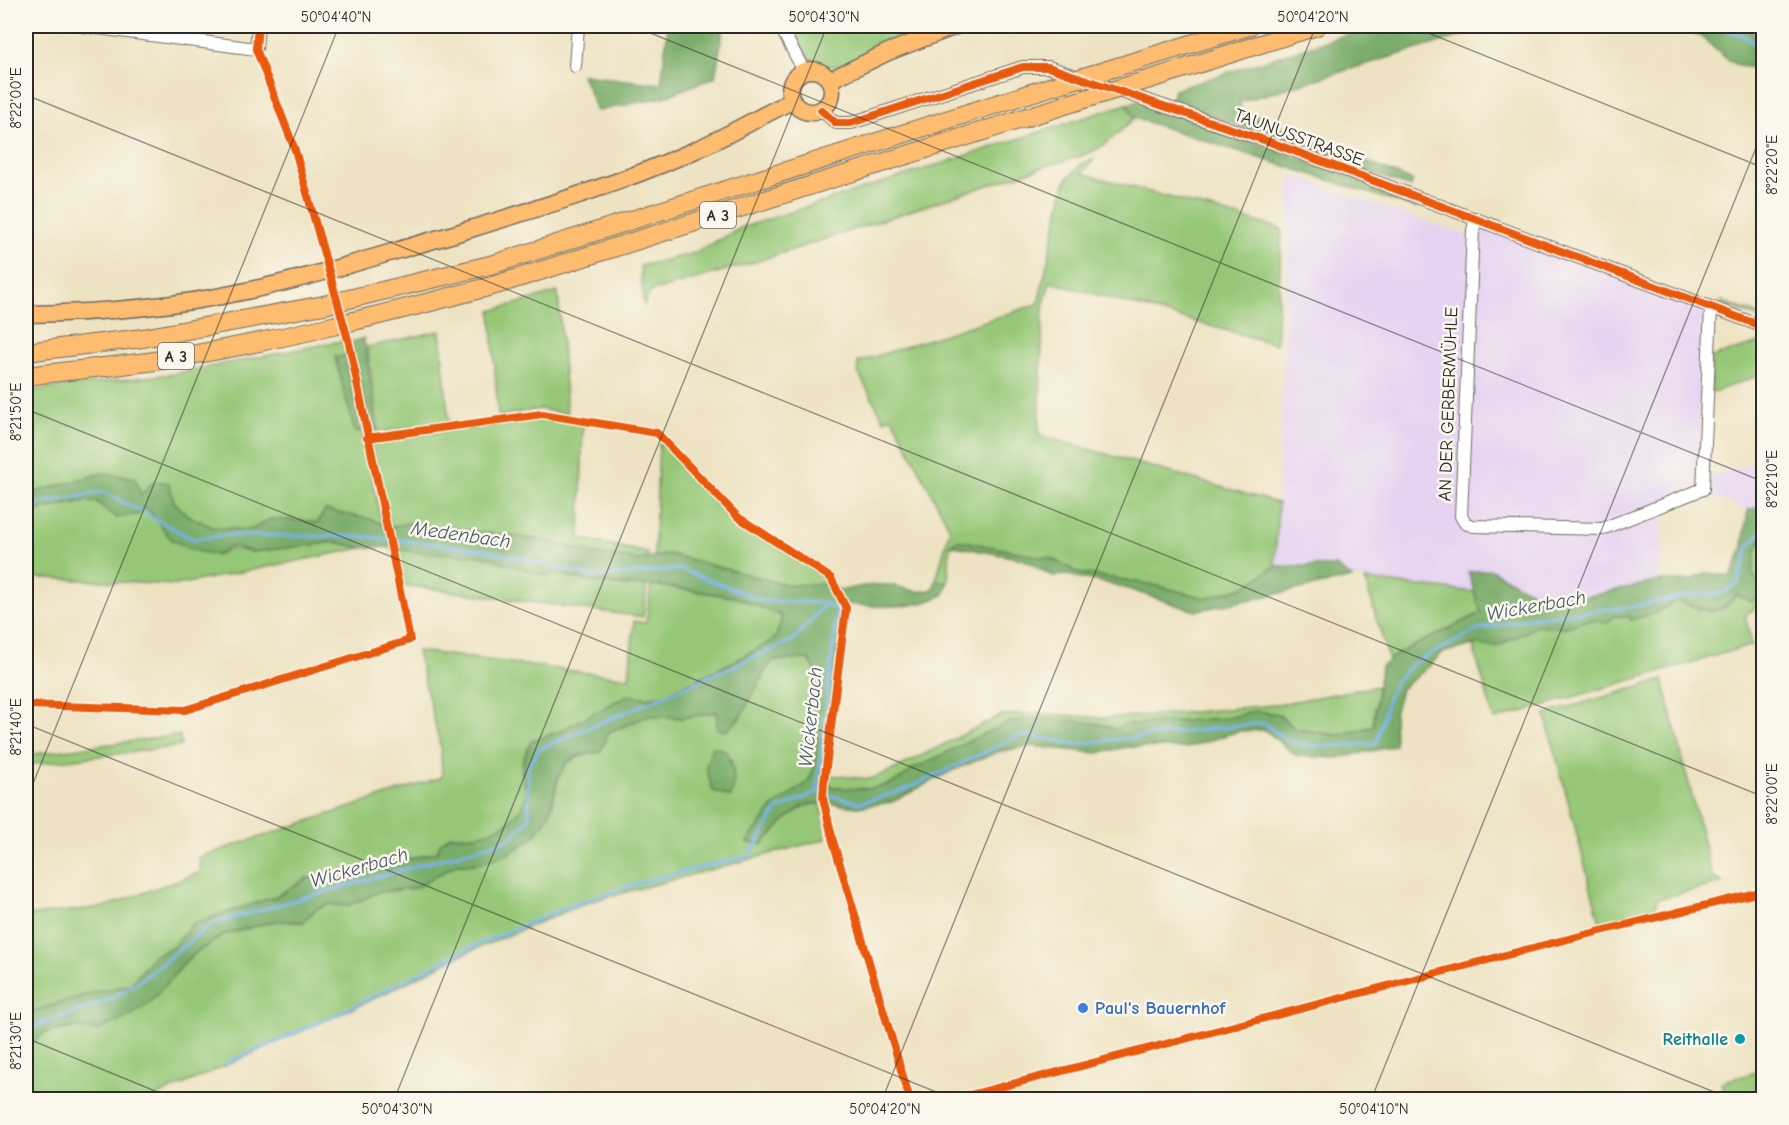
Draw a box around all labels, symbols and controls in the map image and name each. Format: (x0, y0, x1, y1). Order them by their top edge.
text: 50°04'40"N (301, 8, 371, 26)
text: 50°04'30"N (788, 8, 860, 26)
text: 50°04'20"N (1277, 8, 1349, 26)
text: 8°22'00"E (7, 67, 25, 129)
street label: TAUNUSSTRASSE (1231, 104, 1367, 171)
text: 8°22'20"E (1763, 135, 1781, 195)
road number: A 3 (700, 202, 736, 228)
street label: AN DER GERBERMÜHLE (1435, 306, 1462, 502)
road number: A 3 (158, 343, 194, 369)
text: 8°21'50"E (7, 383, 25, 441)
text: 8°22'10"E (1763, 450, 1781, 508)
water label: Medenbach (409, 516, 512, 553)
water label: Wickerbach (1485, 585, 1588, 626)
water label: Wickerbach (794, 666, 827, 768)
text: 8°21'40"E (7, 698, 25, 756)
text: 8°22'00"E (1763, 763, 1781, 825)
water label: Wickerbach (308, 843, 411, 892)
place label: Paul's Bauernhof (1095, 998, 1226, 1019)
marker: Paul's Bauernhof (1076, 1001, 1090, 1015)
text: 8°21'30"E (7, 1012, 25, 1070)
place label: Reithalle (1662, 1029, 1728, 1050)
marker: Reithalle (1733, 1032, 1747, 1046)
text: 50°04'30"N (361, 1100, 433, 1118)
text: 50°04'20"N (849, 1100, 921, 1118)
text: 50°04'10"N (1339, 1100, 1409, 1118)

